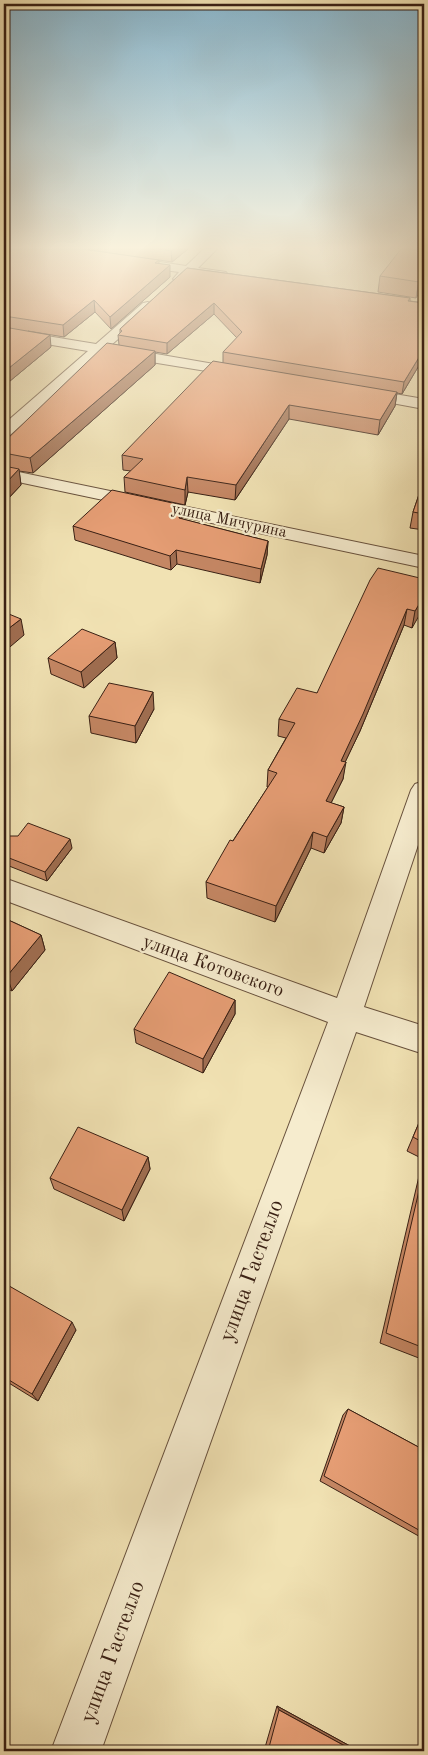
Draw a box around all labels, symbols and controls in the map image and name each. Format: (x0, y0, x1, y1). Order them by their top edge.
street label: улица Мичурина (170, 501, 288, 541)
street label: улица Котовского (140, 933, 286, 1001)
street label: улица Гастелло (216, 1197, 288, 1345)
street label: улица Гастелло (77, 1578, 149, 1726)

